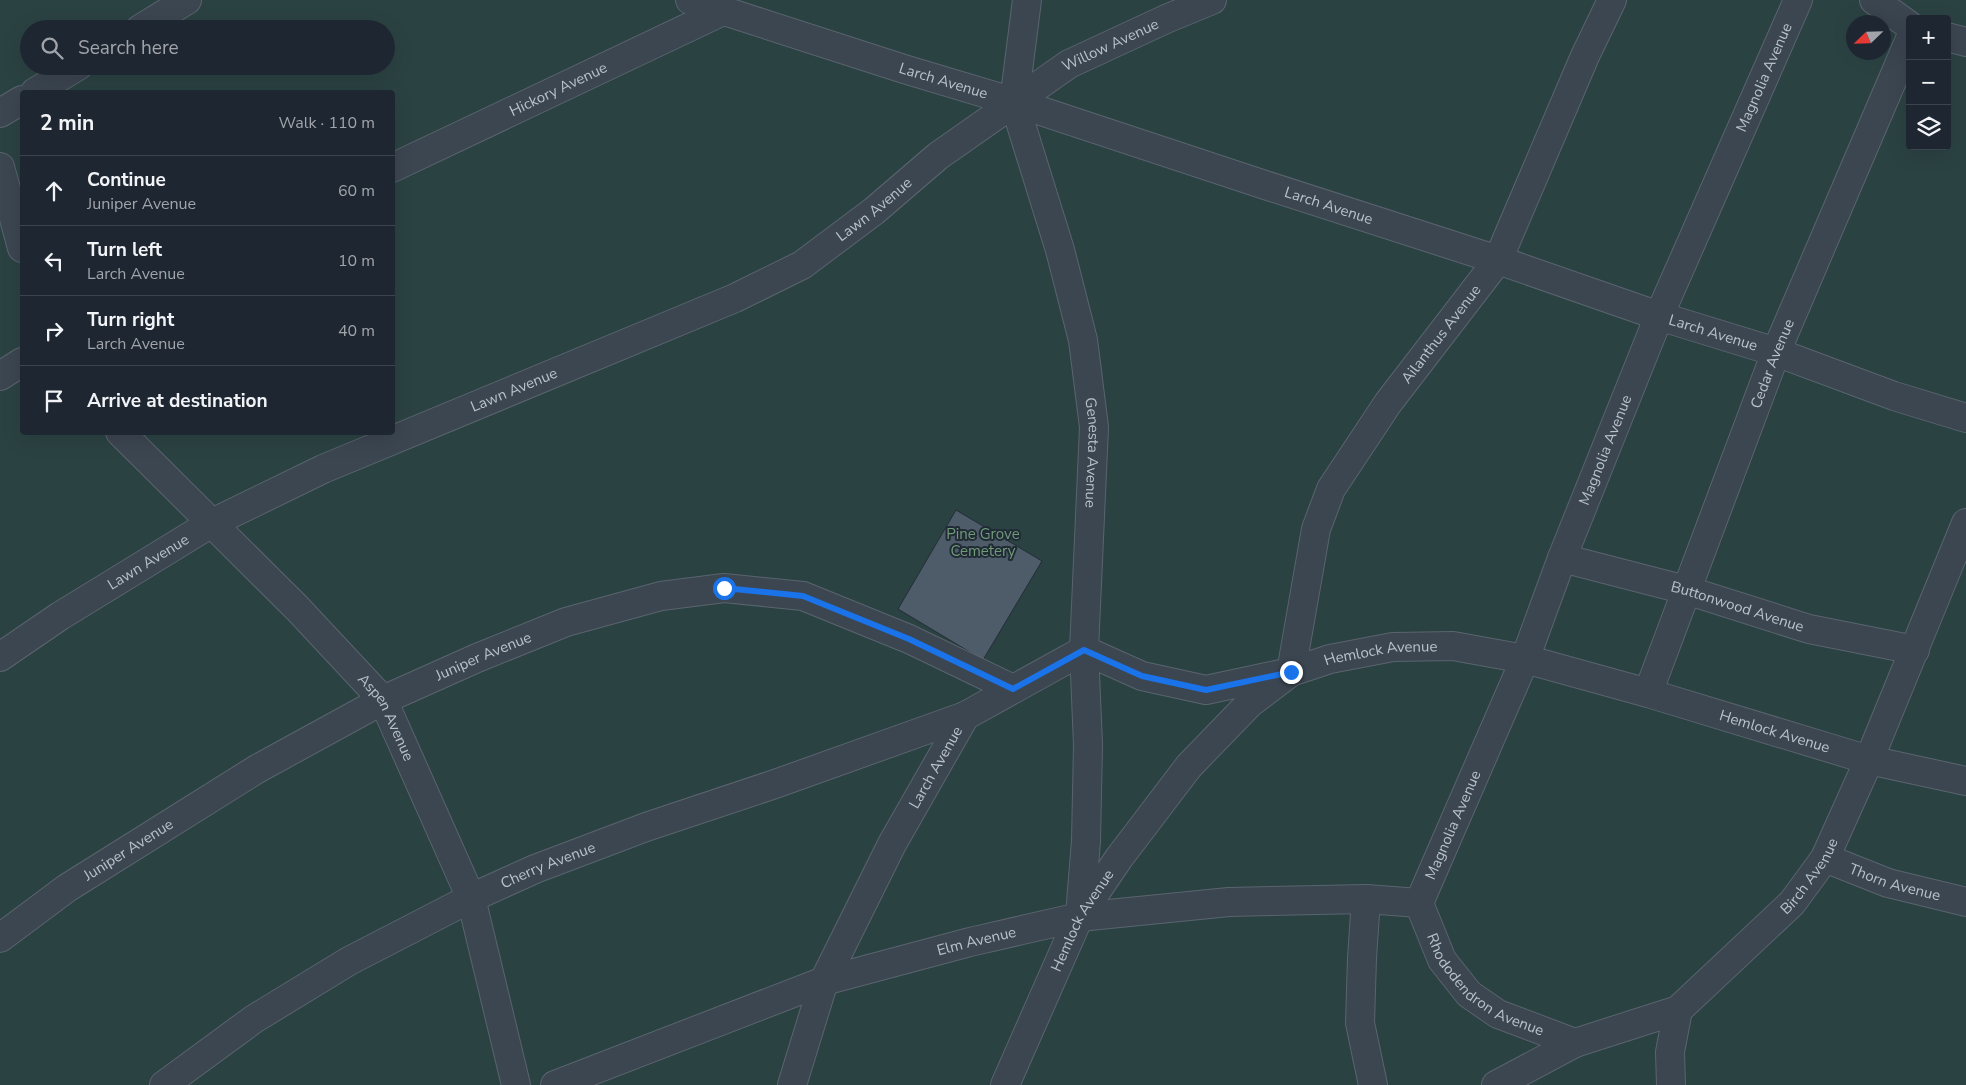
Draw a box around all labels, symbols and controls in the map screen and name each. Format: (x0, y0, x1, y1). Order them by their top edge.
street label: Willow Avenue (1059, 14, 1162, 76)
north arrow (1846, 15, 1891, 60)
map controls (1906, 15, 1951, 150)
button: + (1906, 15, 1951, 60)
search box (20, 20, 395, 75)
street label: Magnolia Avenue (1731, 20, 1797, 135)
icon: search (38, 34, 66, 62)
text: Search here (78, 35, 179, 61)
street label: Hickory Avenue (506, 57, 610, 121)
street label: Larch Avenue (896, 58, 990, 104)
button: − (1906, 60, 1951, 105)
button: layers (1906, 105, 1951, 150)
text: 2 min (40, 109, 94, 137)
text: Walk · 110 m (279, 112, 375, 134)
text: Continue (87, 167, 166, 193)
street label: Lawn Avenue (832, 173, 916, 246)
icon: ahead (40, 177, 68, 205)
text: 60 m (338, 180, 375, 202)
street label: Larch Avenue (1282, 182, 1376, 229)
text: Juniper Avenue (87, 193, 196, 215)
text: Turn left (87, 237, 162, 263)
icon: left (40, 247, 68, 275)
text: 10 m (338, 250, 375, 272)
text: Larch Avenue (87, 263, 185, 285)
street label: Ailanthus Avenue (1397, 281, 1485, 388)
text: Turn right (87, 307, 174, 333)
street label: Larch Avenue (1666, 310, 1760, 356)
street label: Cedar Avenue (1746, 316, 1799, 411)
icon: right (40, 317, 68, 345)
text: 40 m (338, 320, 375, 342)
text: Larch Avenue (87, 333, 185, 355)
street label: Lawn Avenue (468, 363, 560, 417)
icon: arrive (40, 387, 68, 415)
text: Arrive at destination (87, 388, 268, 414)
street label: Magnolia Avenue (1574, 392, 1636, 508)
street label: Genesta Avenue (1080, 396, 1104, 508)
park label: Pine Grove Cemetery (946, 524, 1020, 561)
street label: Lawn Avenue (104, 529, 193, 595)
street label: Buttonwood Avenue (1669, 576, 1806, 637)
route start (713, 577, 736, 600)
street label: Juniper Avenue (431, 627, 534, 686)
street label: Hemlock Avenue (1321, 636, 1438, 670)
route end (1280, 661, 1303, 684)
street label: Aspen Avenue (353, 669, 419, 764)
street label: Hemlock Avenue (1717, 705, 1832, 758)
street label: Larch Avenue (904, 722, 967, 812)
street label: Magnolia Avenue (1420, 767, 1485, 883)
street label: Juniper Avenue (79, 814, 177, 886)
street label: Birch Avenue (1776, 835, 1843, 919)
street label: Cherry Avenue (497, 837, 598, 893)
street label: Thorn Avenue (1846, 859, 1942, 905)
street label: Hemlock Avenue (1046, 865, 1118, 975)
street label: Elm Avenue (935, 922, 1018, 960)
street label: Rhododendron Avenue (1422, 930, 1547, 1040)

